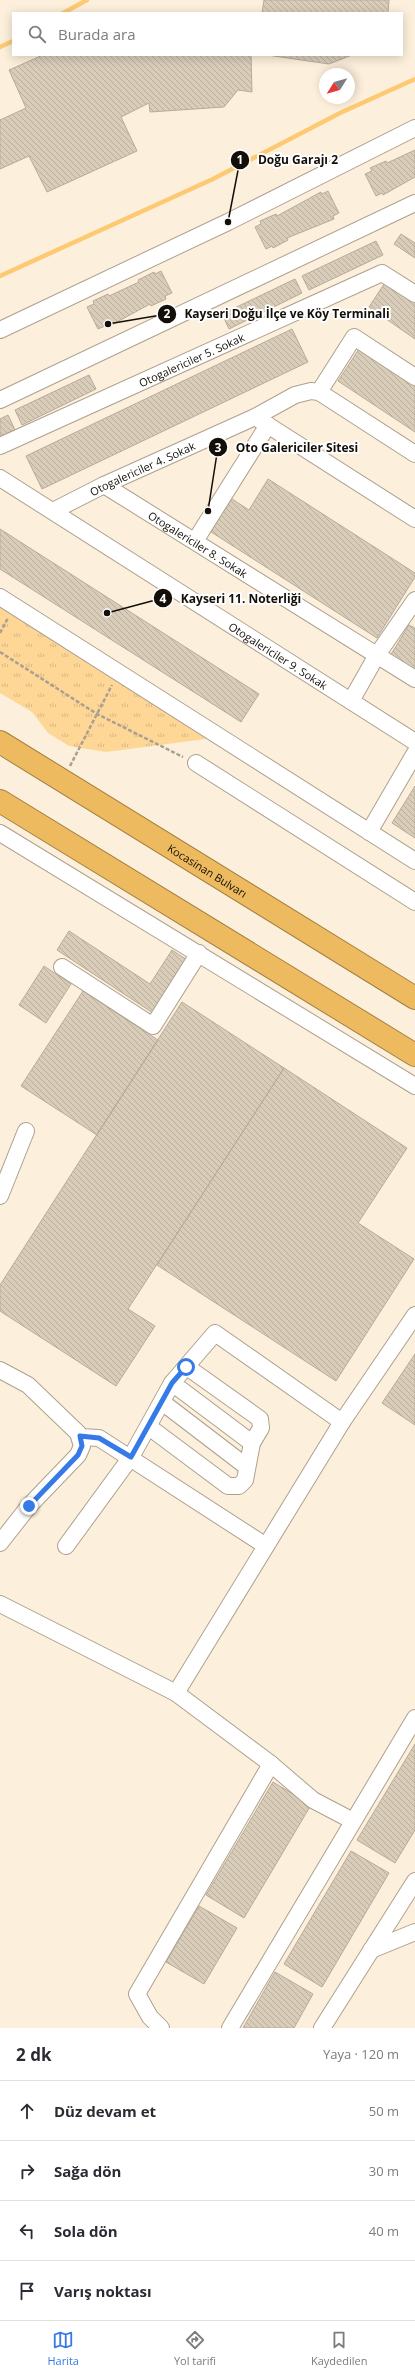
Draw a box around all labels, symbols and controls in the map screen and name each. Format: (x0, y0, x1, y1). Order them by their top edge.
search box (12, 12, 403, 56)
icon: search (26, 23, 48, 45)
text: Burada ara (58, 24, 136, 44)
north arrow (319, 68, 355, 104)
callout: Doğu Garajı 2 (230, 148, 346, 172)
text: 1 (237, 151, 243, 168)
text: Doğu Garajı 2 (258, 151, 338, 168)
callout: Kayseri Doğu İlçe ve Köy Terminali (157, 302, 398, 326)
text: 2 (164, 305, 171, 322)
text: Kayseri Doğu İlçe ve Köy Terminali (184, 305, 390, 322)
street label: Otogalericiler 5. Sokak (136, 329, 247, 390)
callout: Oto Galericiler Sitesi (208, 435, 367, 459)
street label: Otogalericiler 4. Sokak (87, 437, 197, 499)
text: 3 (215, 439, 222, 456)
text: Oto Galericiler Sitesi (236, 439, 358, 456)
street label: Otogalericiler 8. Sokak (146, 507, 251, 580)
callout: Kayseri 11. Noterliği (153, 586, 309, 610)
text: 4 (160, 590, 167, 607)
text: Kayseri 11. Noterliği (181, 590, 301, 607)
street label: Otogalericiler 9. Sokak (226, 618, 331, 692)
street label: Kocasinan Bulvarı (165, 840, 250, 900)
route start (177, 1358, 195, 1376)
route end (20, 1497, 38, 1515)
text: 2 dk (16, 2043, 51, 2066)
text: Yaya · 120 m (323, 2045, 399, 2063)
icon: ahead (16, 2100, 38, 2122)
text: Düz devam et (54, 2101, 156, 2121)
text: 50 m (369, 2102, 399, 2120)
icon: right (16, 2160, 38, 2182)
text: Sağa dön (54, 2161, 121, 2181)
text: 30 m (369, 2162, 399, 2180)
icon: left (16, 2220, 38, 2242)
text: Sola dön (54, 2221, 118, 2241)
text: 40 m (369, 2222, 399, 2240)
icon: arrive (16, 2280, 38, 2302)
text: Varış noktası (54, 2281, 152, 2301)
tab: Harita (47, 2329, 79, 2368)
tab: Yol tarifi (174, 2329, 216, 2368)
tab: Kaydedilen (311, 2329, 368, 2368)

